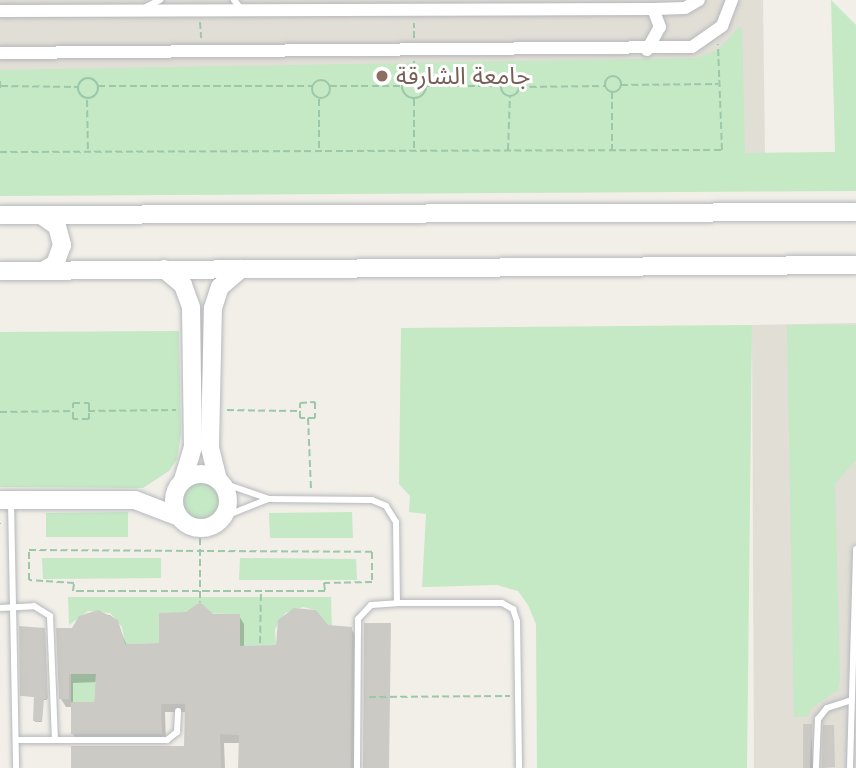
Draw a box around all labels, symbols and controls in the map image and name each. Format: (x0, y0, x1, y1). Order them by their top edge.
place label: جامعة الشارقة (396, 62, 530, 90)
marker: جامعة الشارقة (374, 68, 390, 84)

